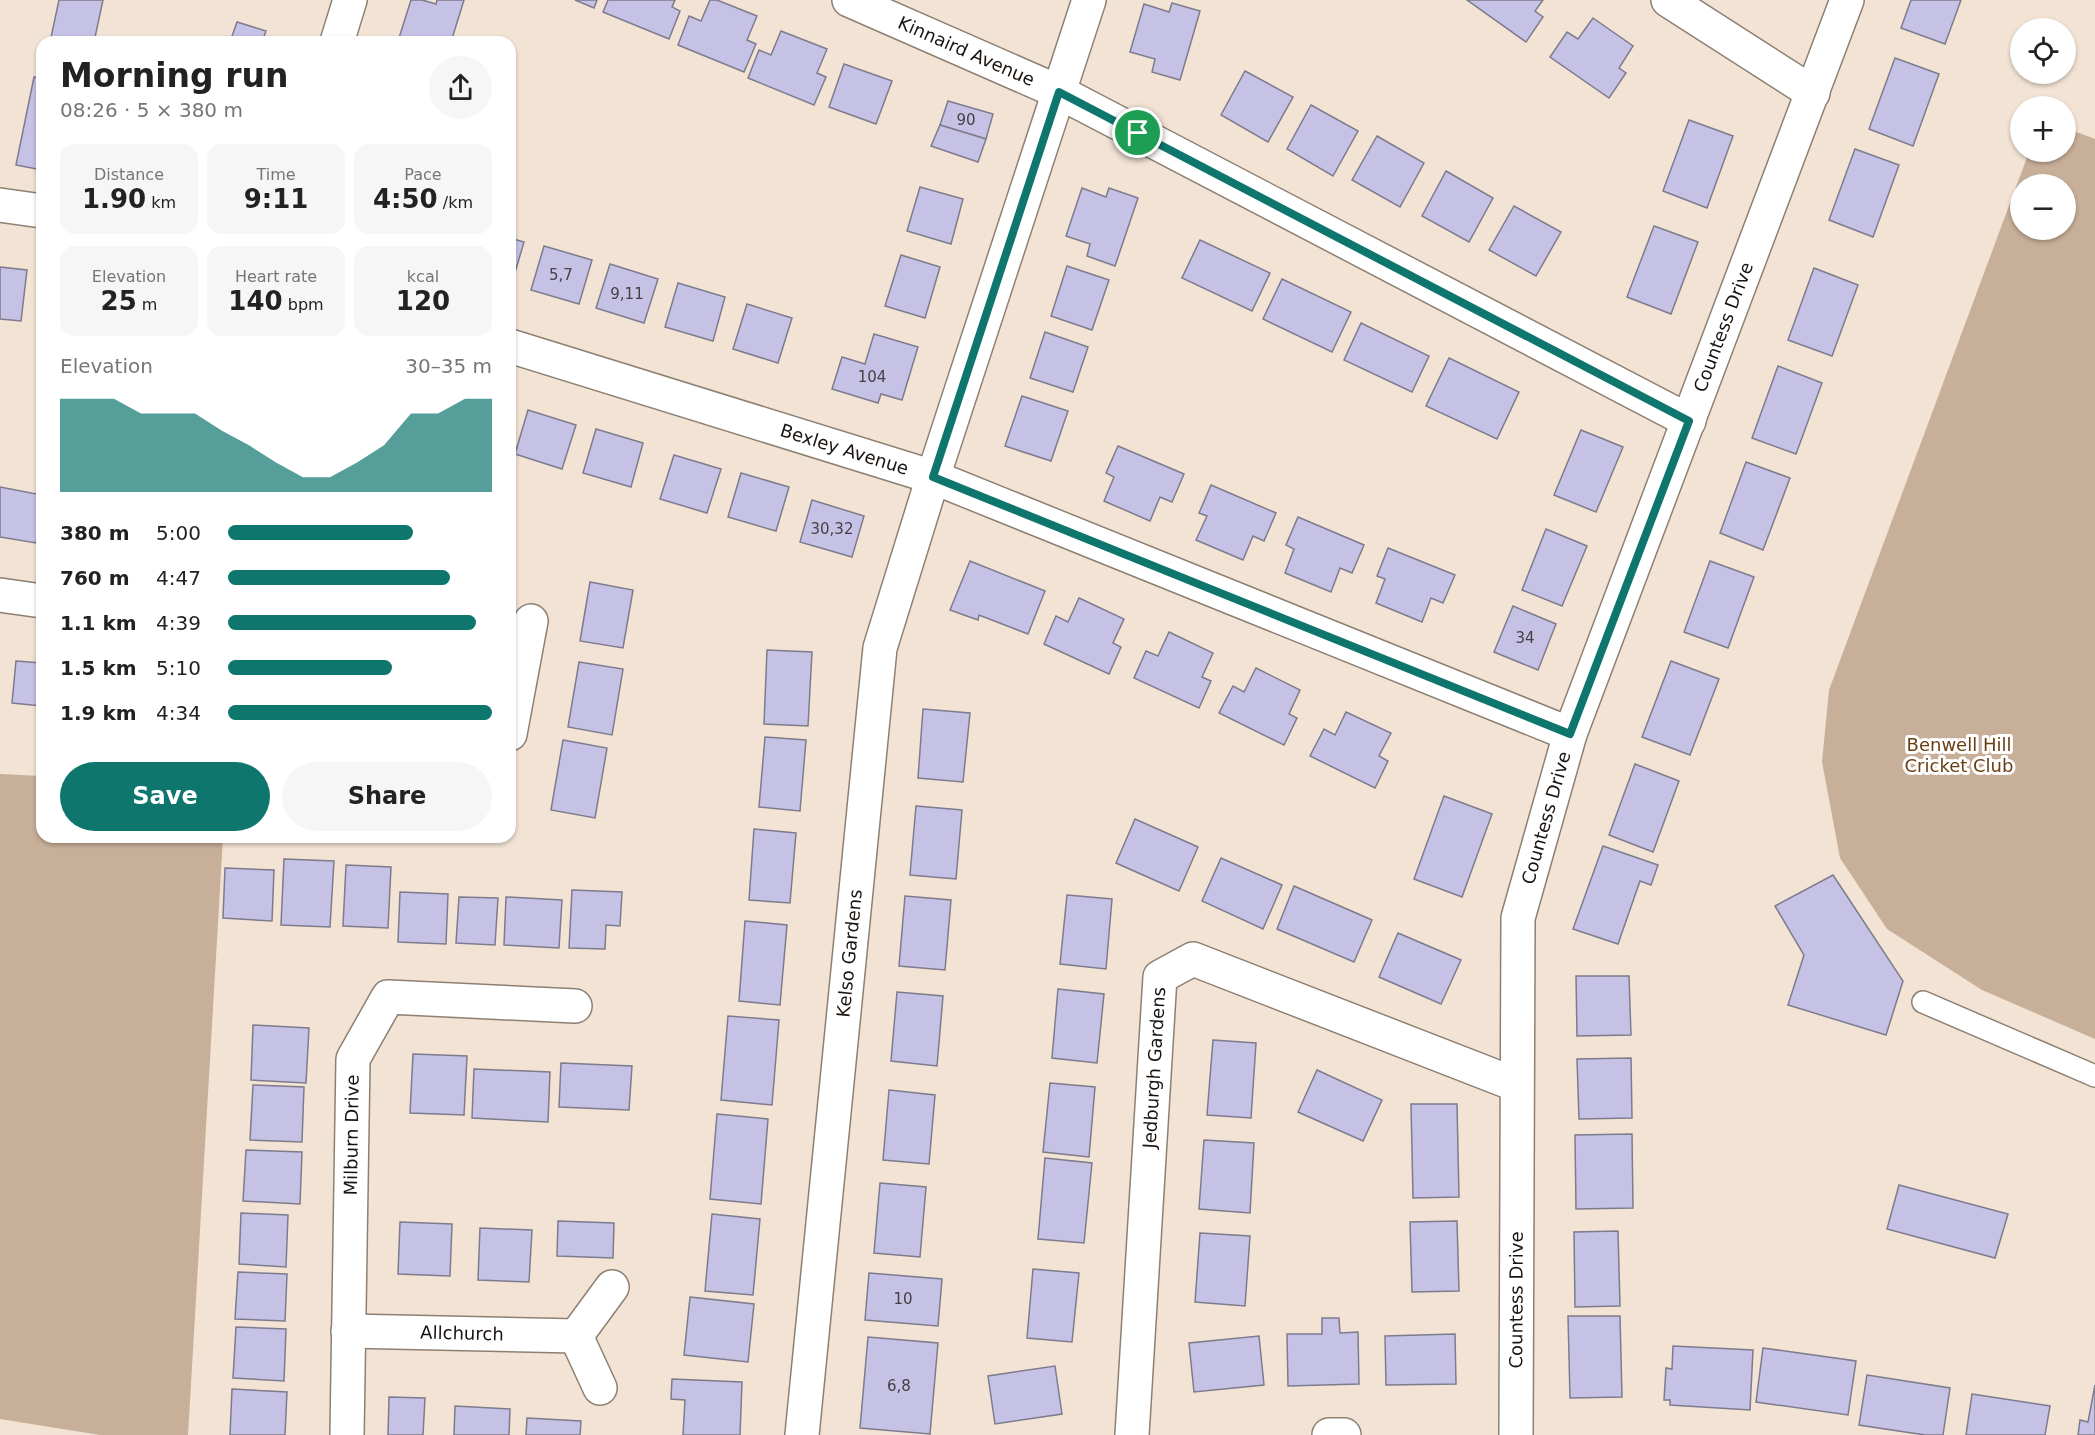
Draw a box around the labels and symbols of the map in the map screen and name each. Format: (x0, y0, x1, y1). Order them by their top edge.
street label: Kinnaird Avenue (895, 12, 1038, 90)
pin (1112, 107, 1163, 158)
house number: 90 (956, 111, 976, 129)
street label: Countess Drive (1689, 259, 1757, 395)
house number: 5,7 (549, 266, 573, 284)
house number: 9,11 (610, 285, 644, 303)
house number: 104 (858, 368, 886, 386)
street label: Bexley Avenue (778, 419, 911, 479)
house number: 30,32 (811, 520, 853, 538)
house number: 34 (1515, 629, 1535, 647)
park label: Benwell Hill Cricket Club (1905, 734, 2013, 776)
street label: Countess Drive (1517, 749, 1575, 887)
street label: Kelso Gardens (832, 888, 866, 1018)
street label: Jedburgh Gardens (1138, 986, 1169, 1150)
street label: Milburn Drive (340, 1075, 363, 1196)
street label: Countess Drive (1505, 1231, 1527, 1369)
house number: 10 (893, 1290, 913, 1308)
street label: Allchurch (420, 1322, 504, 1344)
house number: 6,8 (887, 1377, 911, 1395)

